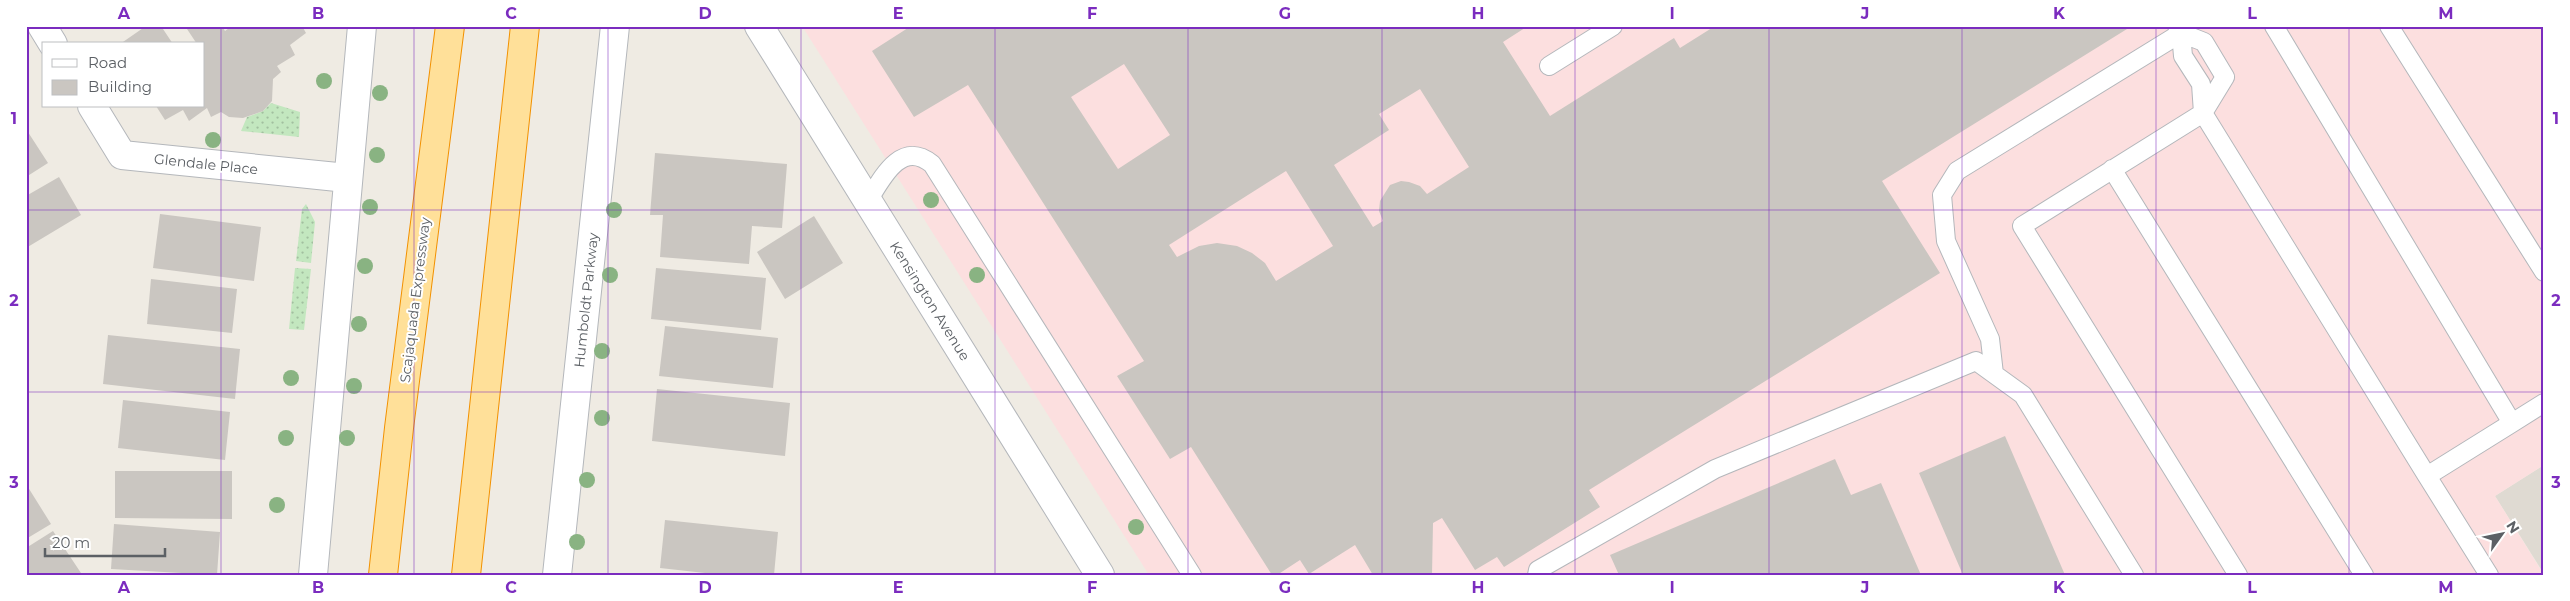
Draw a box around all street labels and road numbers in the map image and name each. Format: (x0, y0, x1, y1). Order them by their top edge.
street label: Glendale Place (153, 150, 259, 178)
street label: Scajaquada Expressway (396, 216, 434, 384)
street label: Humboldt Parkway (570, 231, 602, 368)
street label: Kensington Avenue (886, 238, 974, 364)

